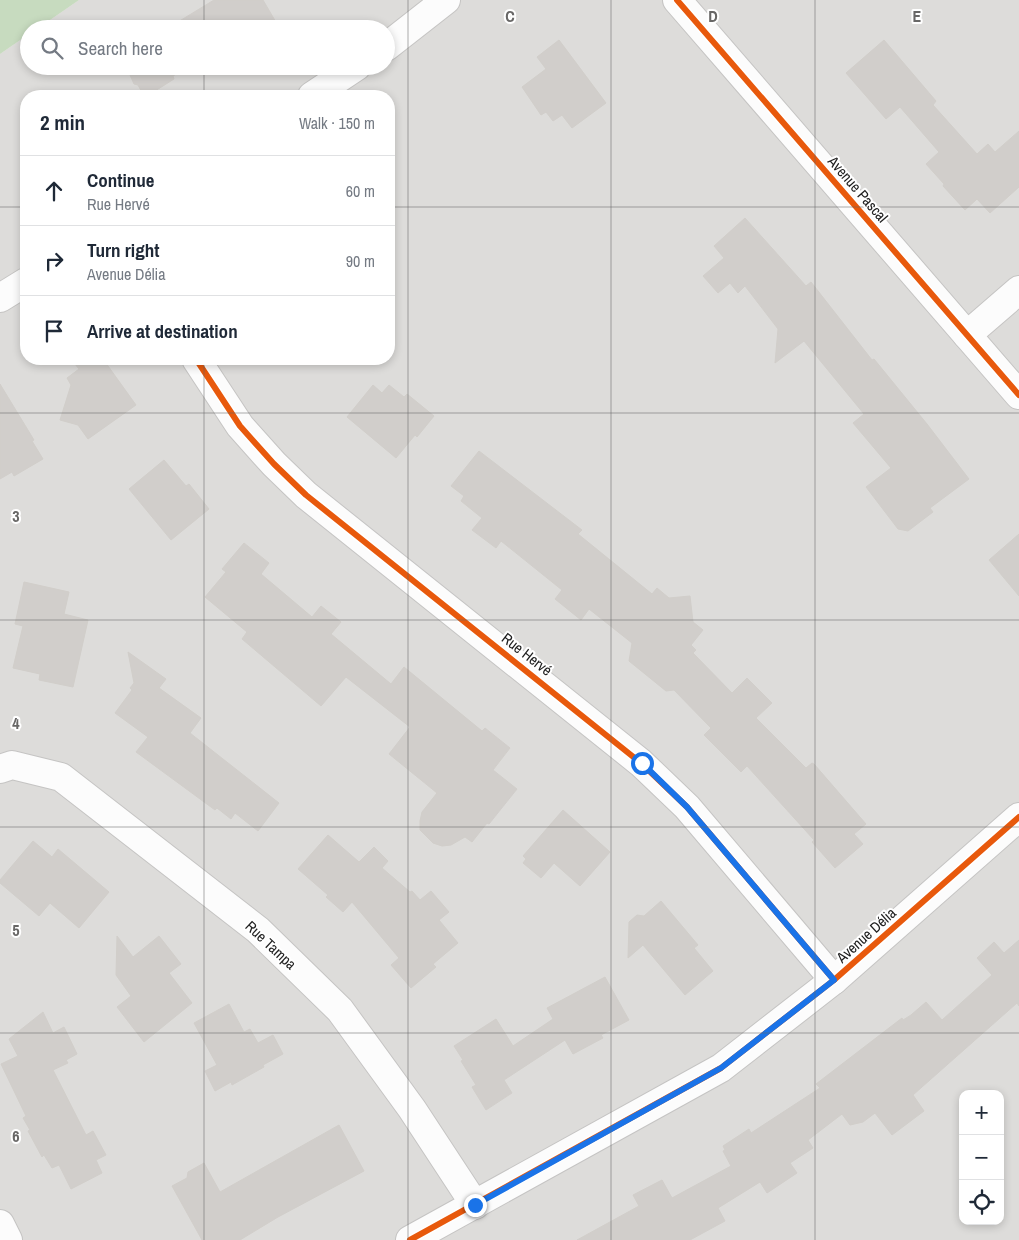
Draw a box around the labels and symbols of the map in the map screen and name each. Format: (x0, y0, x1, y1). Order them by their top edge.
text: C (505, 5, 515, 27)
text: D (708, 5, 718, 27)
text: E (913, 5, 922, 27)
street label: Avenue Pascal (823, 150, 893, 227)
text: 3 (12, 505, 20, 527)
street label: Rue Hervé (497, 628, 557, 680)
text: 4 (12, 712, 20, 734)
route start (631, 752, 654, 775)
street label: Avenue Délia (831, 902, 901, 968)
street label: Rue Tampa (241, 916, 301, 974)
text: 5 (12, 919, 20, 941)
text: 6 (12, 1125, 20, 1147)
route end (464, 1194, 487, 1217)

